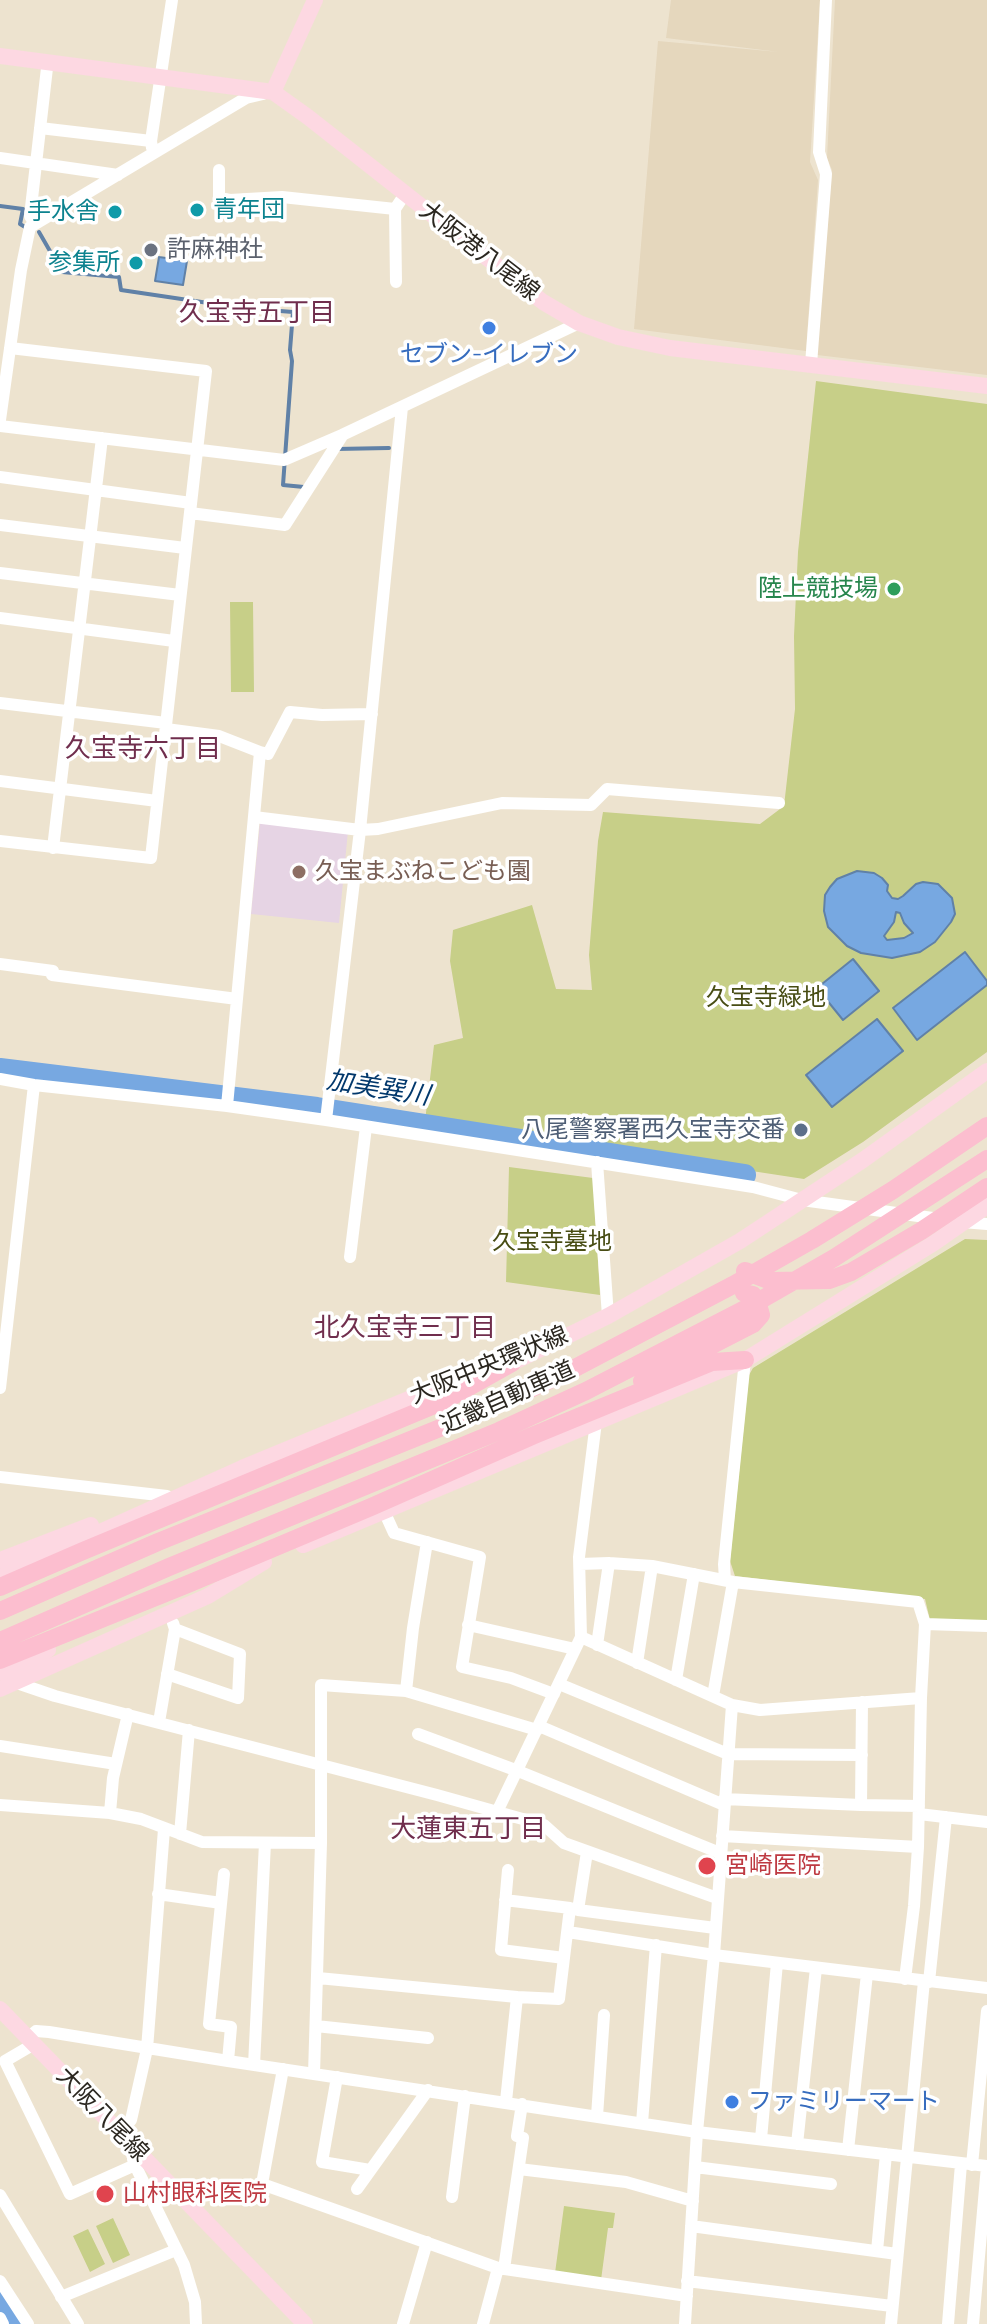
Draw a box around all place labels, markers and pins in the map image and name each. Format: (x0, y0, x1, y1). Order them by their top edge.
place label: 青年団 (213, 196, 285, 224)
place label: 手水舎 (27, 198, 99, 226)
marker: 青年団 (188, 201, 206, 219)
marker: 手水舎 (106, 203, 124, 221)
place label: 許麻神社 (167, 236, 263, 264)
marker: 許麻神社 (142, 241, 160, 259)
place label: 参集所 (48, 249, 120, 277)
marker: 参集所 (127, 254, 145, 272)
marker: セブン-イレブン (480, 319, 498, 337)
place label: セブン-イレブン (400, 341, 578, 369)
place label: 陸上競技場 (758, 575, 878, 603)
marker: 陸上競技場 (885, 580, 903, 598)
place label: 久宝まぶねこども園 (315, 858, 531, 886)
marker: 久宝まぶねこども園 (290, 863, 308, 881)
place label: 八尾警察署西久宝寺交番 (521, 1116, 785, 1144)
marker: 八尾警察署西久宝寺交番 (792, 1121, 810, 1139)
place label: 宮崎医院 (725, 1852, 821, 1880)
marker: 宮崎医院 (696, 1855, 718, 1877)
place label: ファミリーマート (748, 2088, 940, 2116)
marker: ファミリーマート (723, 2093, 741, 2111)
place label: 山村眼科医院 (123, 2180, 267, 2208)
marker: 山村眼科医院 (94, 2183, 116, 2205)

